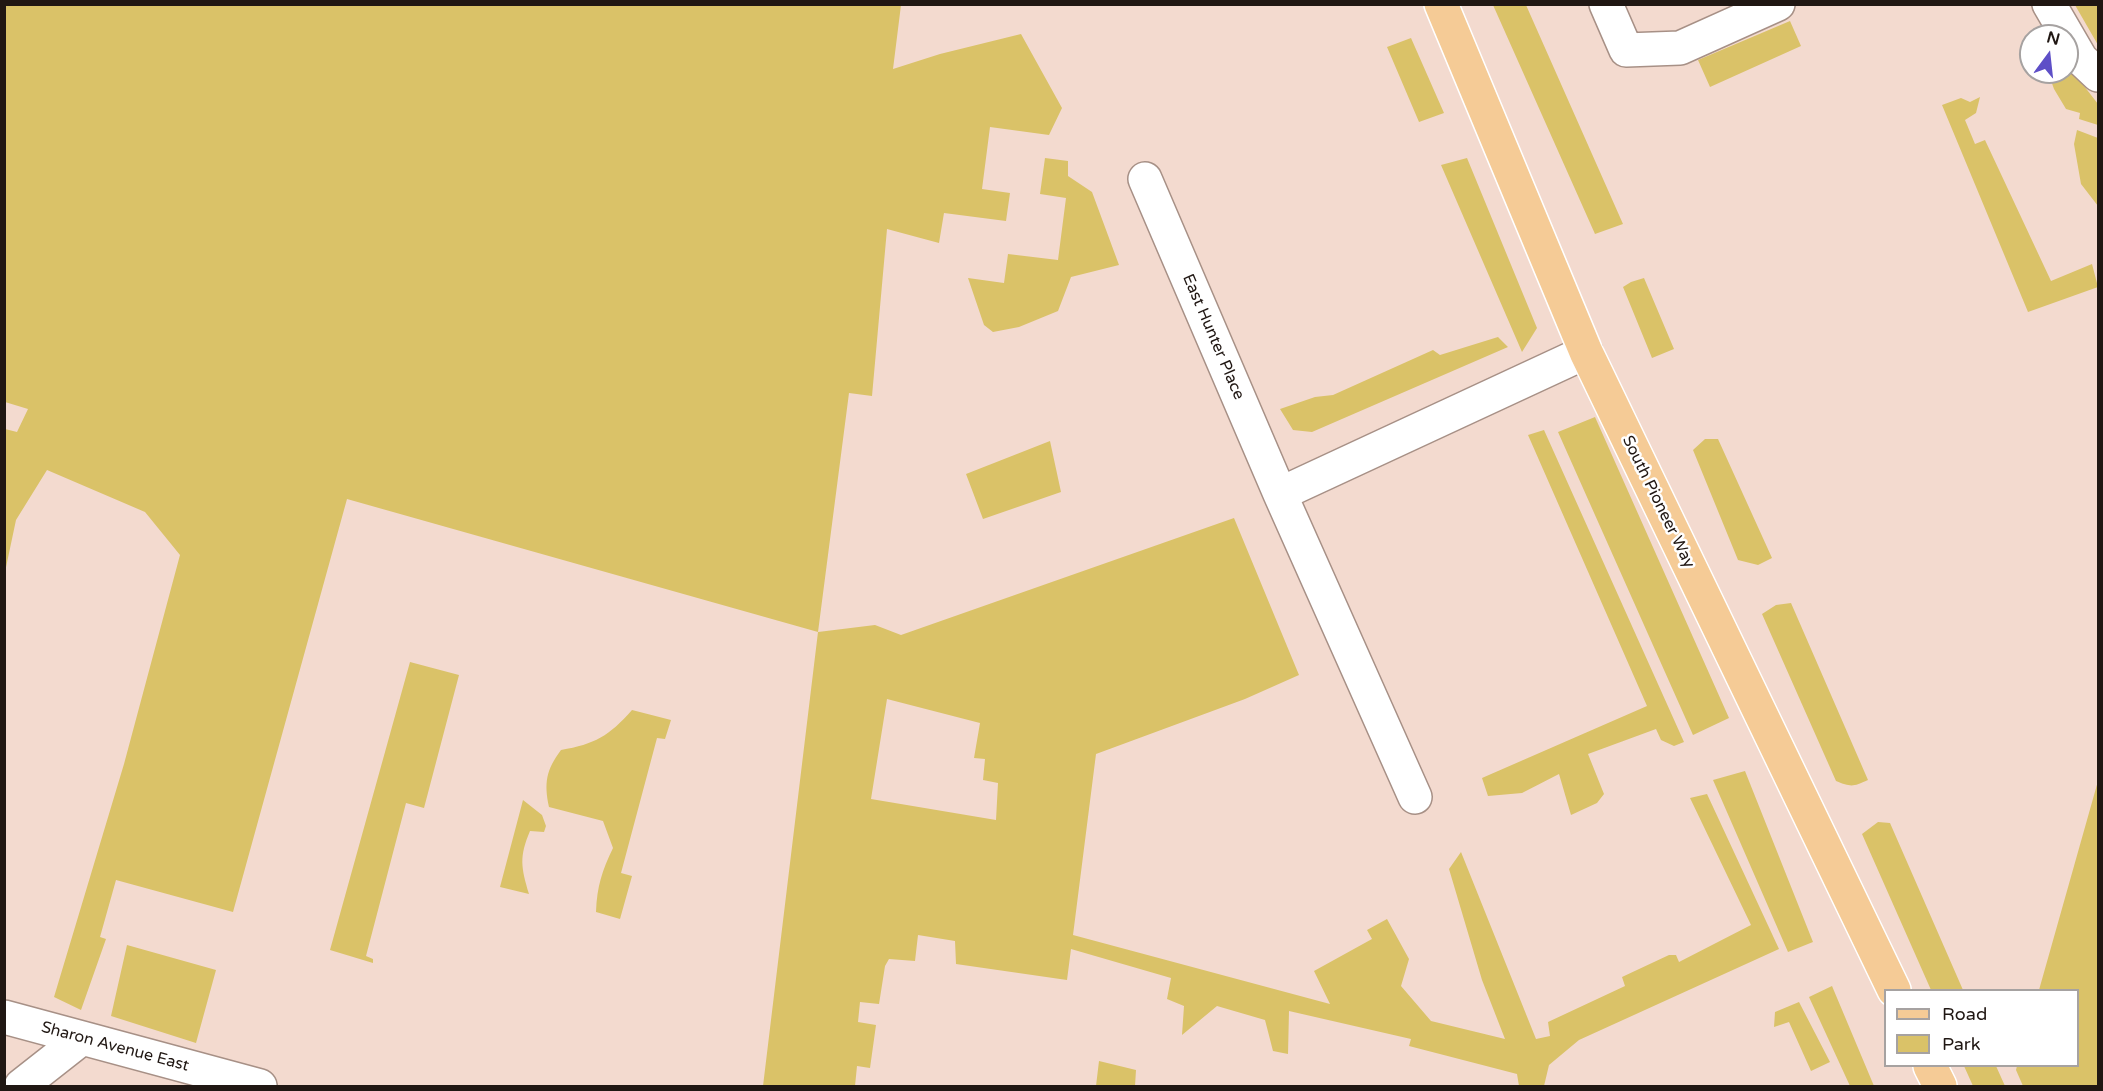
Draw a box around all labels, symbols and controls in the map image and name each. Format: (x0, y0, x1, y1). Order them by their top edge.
north arrow (2019, 24, 2079, 84)
text: N (2044, 27, 2062, 50)
street label: East Hunter Place (1178, 271, 1248, 403)
street label: South Pioneer Way (1618, 433, 1698, 571)
legend (1884, 989, 2079, 1067)
text: Road (1942, 1003, 1987, 1025)
street label: Sharon Avenue East (39, 1018, 191, 1076)
text: Park (1942, 1033, 1980, 1055)

